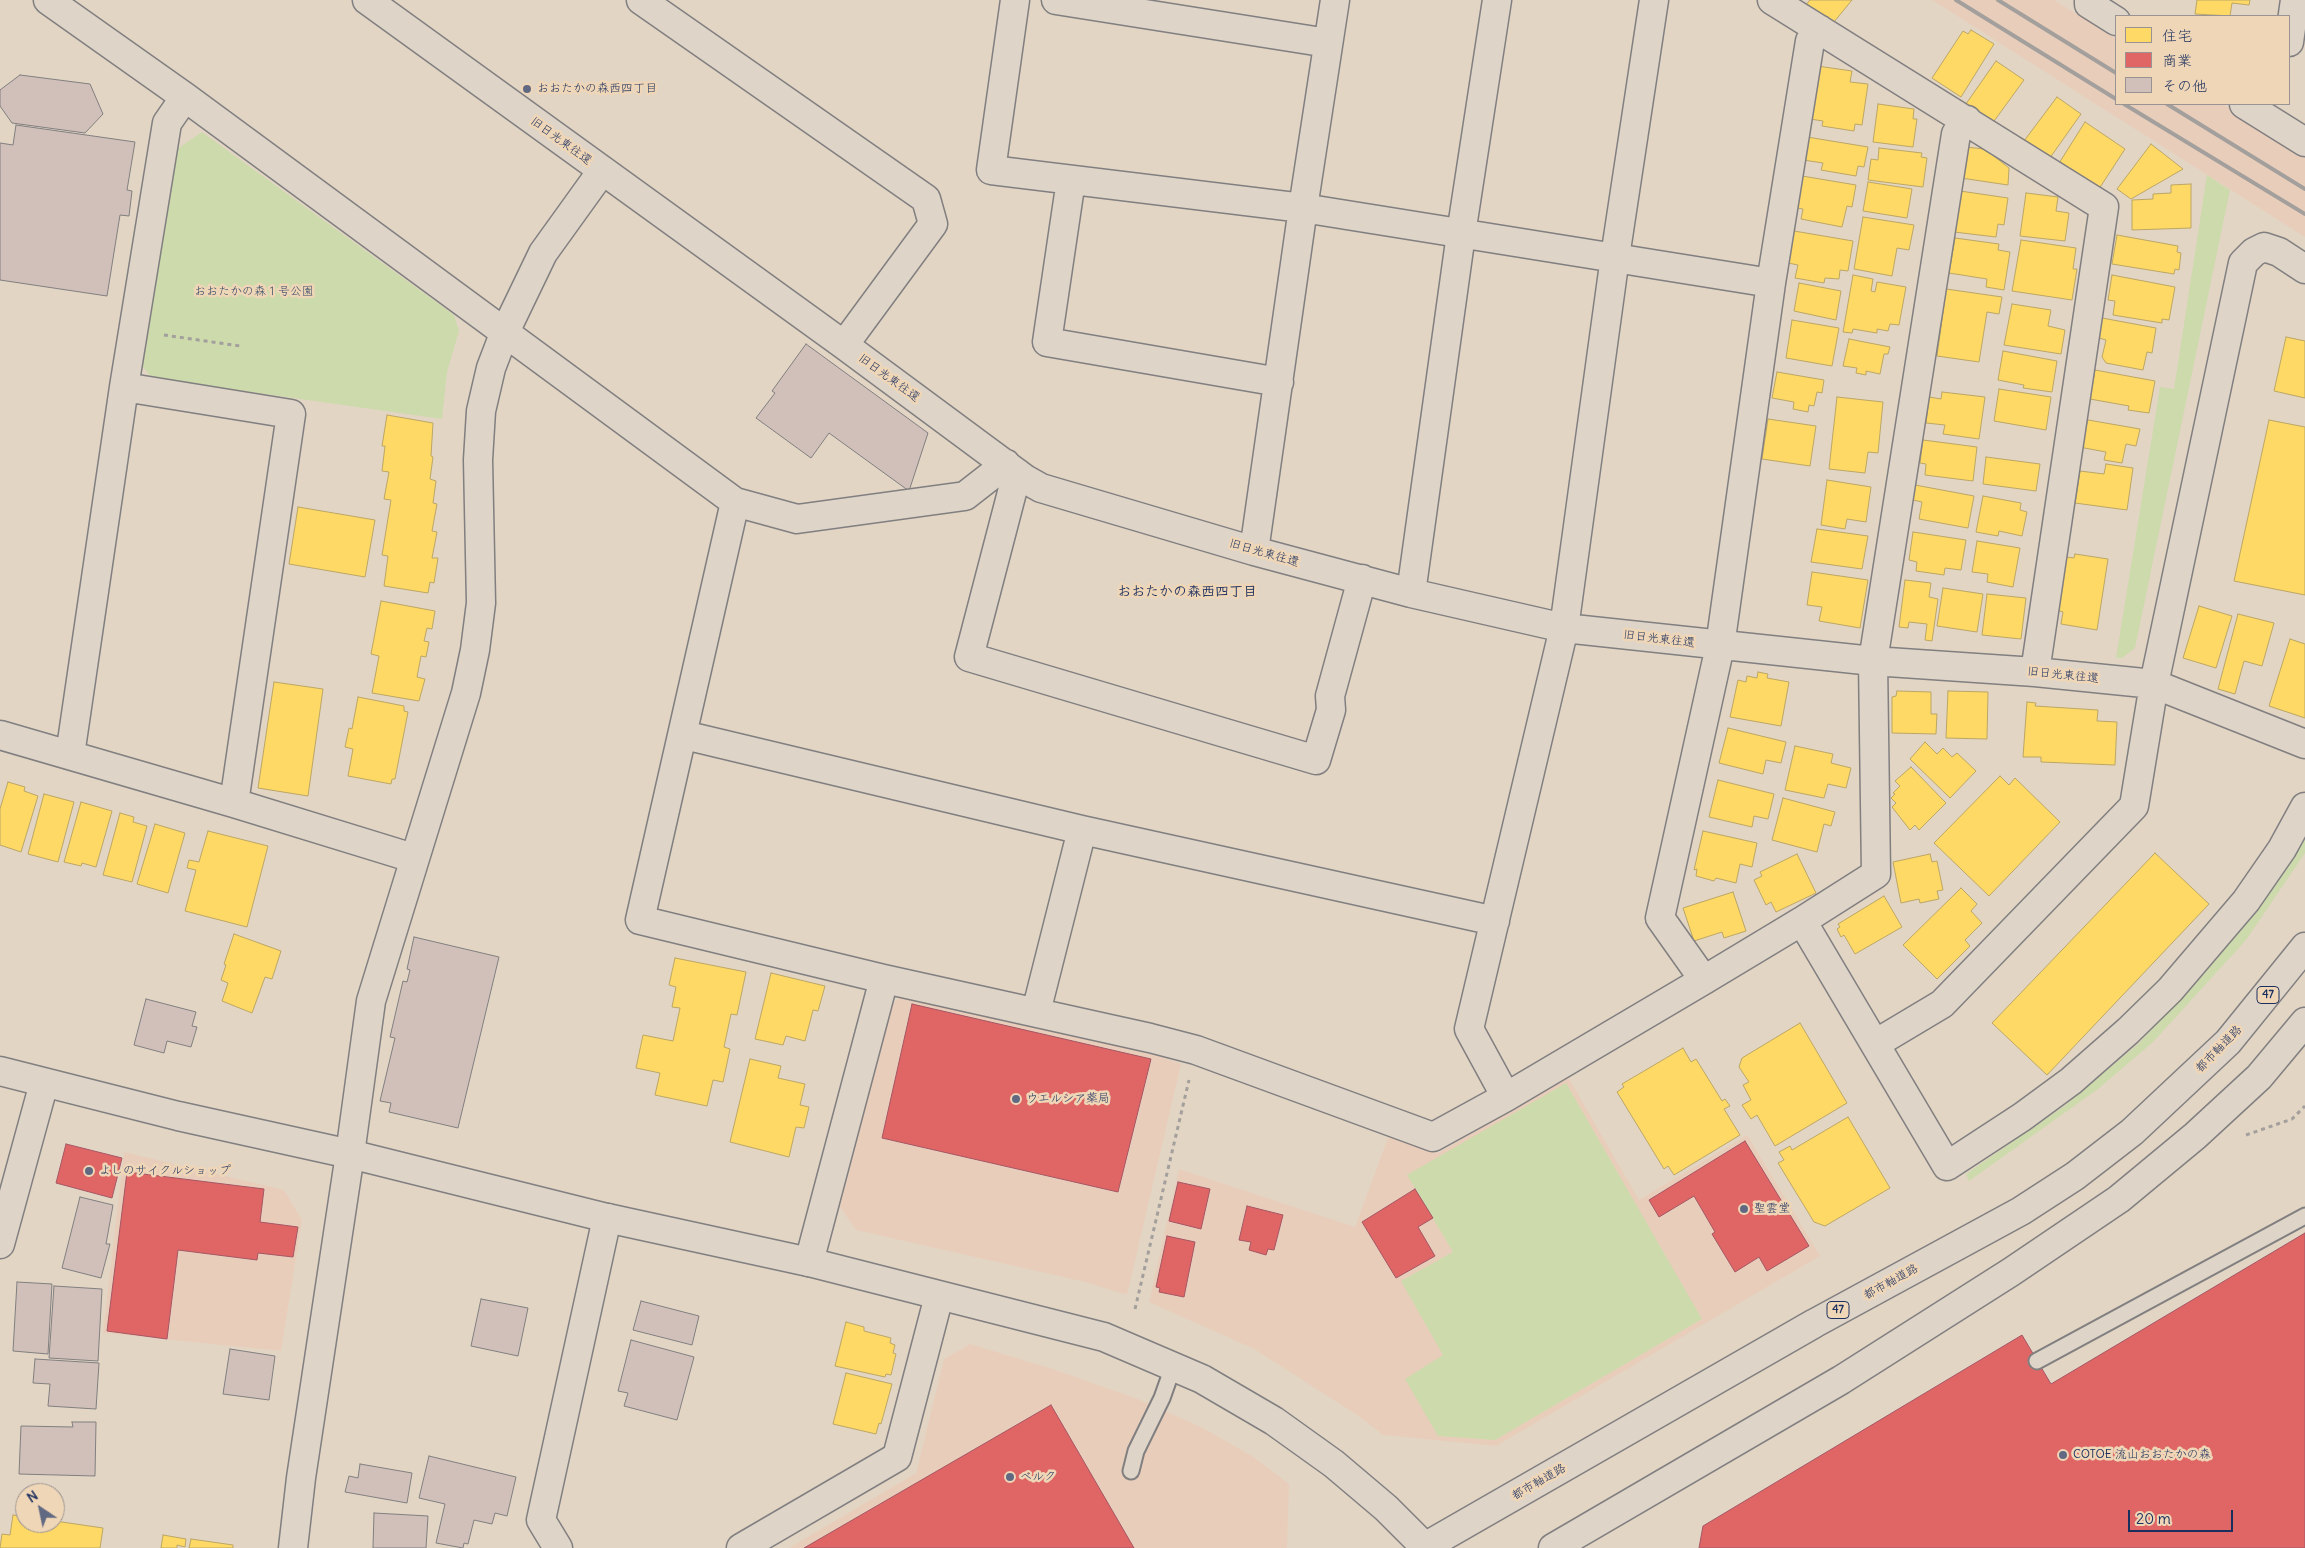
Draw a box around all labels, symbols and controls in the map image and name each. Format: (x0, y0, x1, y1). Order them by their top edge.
legend (2115, 15, 2290, 105)
text: 住宅 (2162, 26, 2192, 45)
text: 商業 (2162, 51, 2192, 70)
text: その他 (2162, 76, 2207, 95)
place label: おおたかの森西四丁目 (537, 82, 657, 96)
marker: おおたかの森西四丁目 (521, 83, 533, 95)
street label: 旧日光東往還 (528, 114, 594, 168)
park label: おおたかの森１号公園 (194, 285, 314, 299)
street label: 旧日光東往還 (856, 351, 922, 405)
street label: 旧日光東往還 (1227, 536, 1301, 570)
district label: おおたかの森西四丁目 (1117, 584, 1257, 600)
street label: 旧日光東往還 (1622, 627, 1696, 651)
street label: 旧日光東往還 (2026, 664, 2100, 686)
road number: 47 (2257, 986, 2279, 1004)
street label: 都市軸道路 (2193, 1022, 2245, 1076)
place label: ウエルシア薬局 (1026, 1092, 1110, 1106)
marker: ウエルシア薬局 (1010, 1093, 1022, 1105)
place label: よしのサイクルショップ (99, 1164, 231, 1178)
marker: よしのサイクルショップ (83, 1165, 95, 1177)
place label: 聖雲堂 (1754, 1202, 1790, 1216)
marker: 聖雲堂 (1738, 1203, 1750, 1215)
street label: 都市軸道路 (1861, 1261, 1921, 1303)
road number: 47 (1827, 1302, 1849, 1318)
place label: COTOE 流山おおたかの森 (2073, 1448, 2211, 1462)
marker: COTOE 流山おおたかの森 (2057, 1449, 2069, 1461)
street label: 都市軸道路 (1509, 1461, 1569, 1503)
place label: ベルク (1020, 1470, 1056, 1484)
marker: ベルク (1004, 1471, 1016, 1483)
north arrow (15, 1483, 65, 1533)
text: N (23, 1486, 41, 1507)
scale bar (2130, 1500, 2235, 1532)
text: 20 m (2136, 1509, 2171, 1528)

